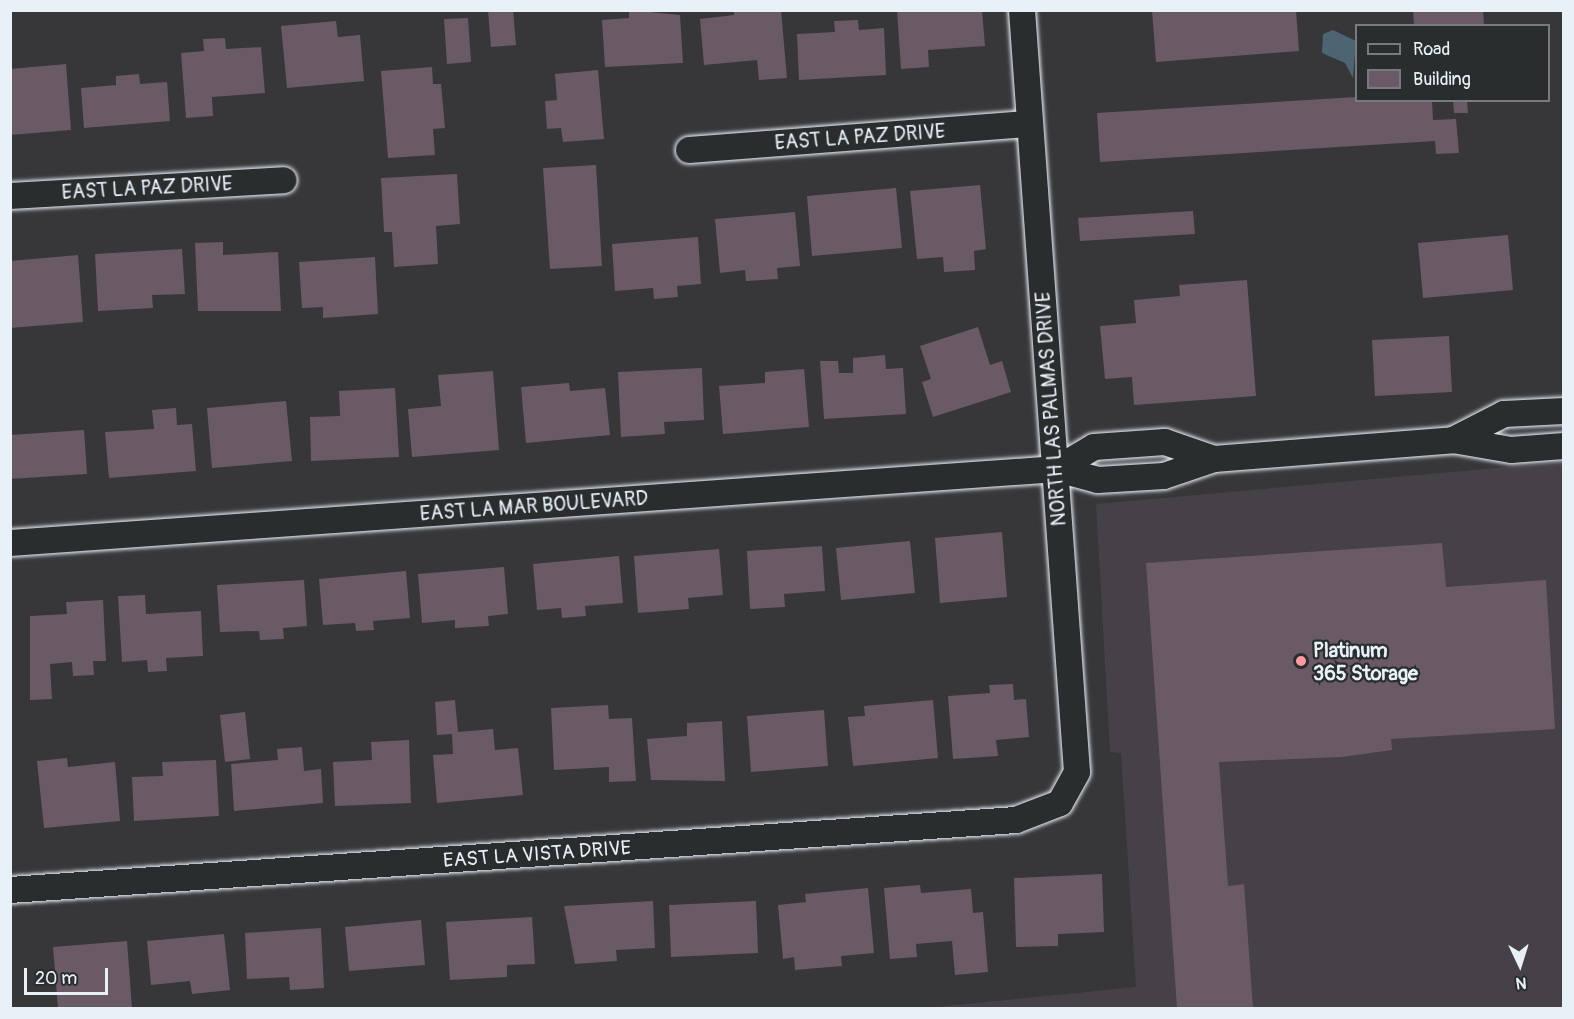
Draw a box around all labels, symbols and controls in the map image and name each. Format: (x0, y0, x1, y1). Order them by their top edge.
legend (1355, 24, 1550, 102)
text: Road (1413, 38, 1450, 61)
text: Building (1413, 68, 1471, 91)
street label: EAST LA PAZ DRIVE (774, 119, 946, 155)
street label: EAST LA PAZ DRIVE (61, 172, 233, 204)
street label: NORTH LAS PALMAS DRIVE (1031, 291, 1071, 527)
street label: EAST LA MAR BOULEVARD (419, 486, 649, 526)
place label: Platinum 365 Storage (1313, 638, 1418, 685)
marker: Platinum 365 Storage (1294, 654, 1308, 668)
street label: EAST LA VISTA DRIVE (442, 835, 632, 873)
north arrow (1490, 935, 1550, 995)
scale bar (27, 956, 111, 994)
text: 20 m (35, 967, 77, 990)
text: N (1515, 973, 1527, 993)

